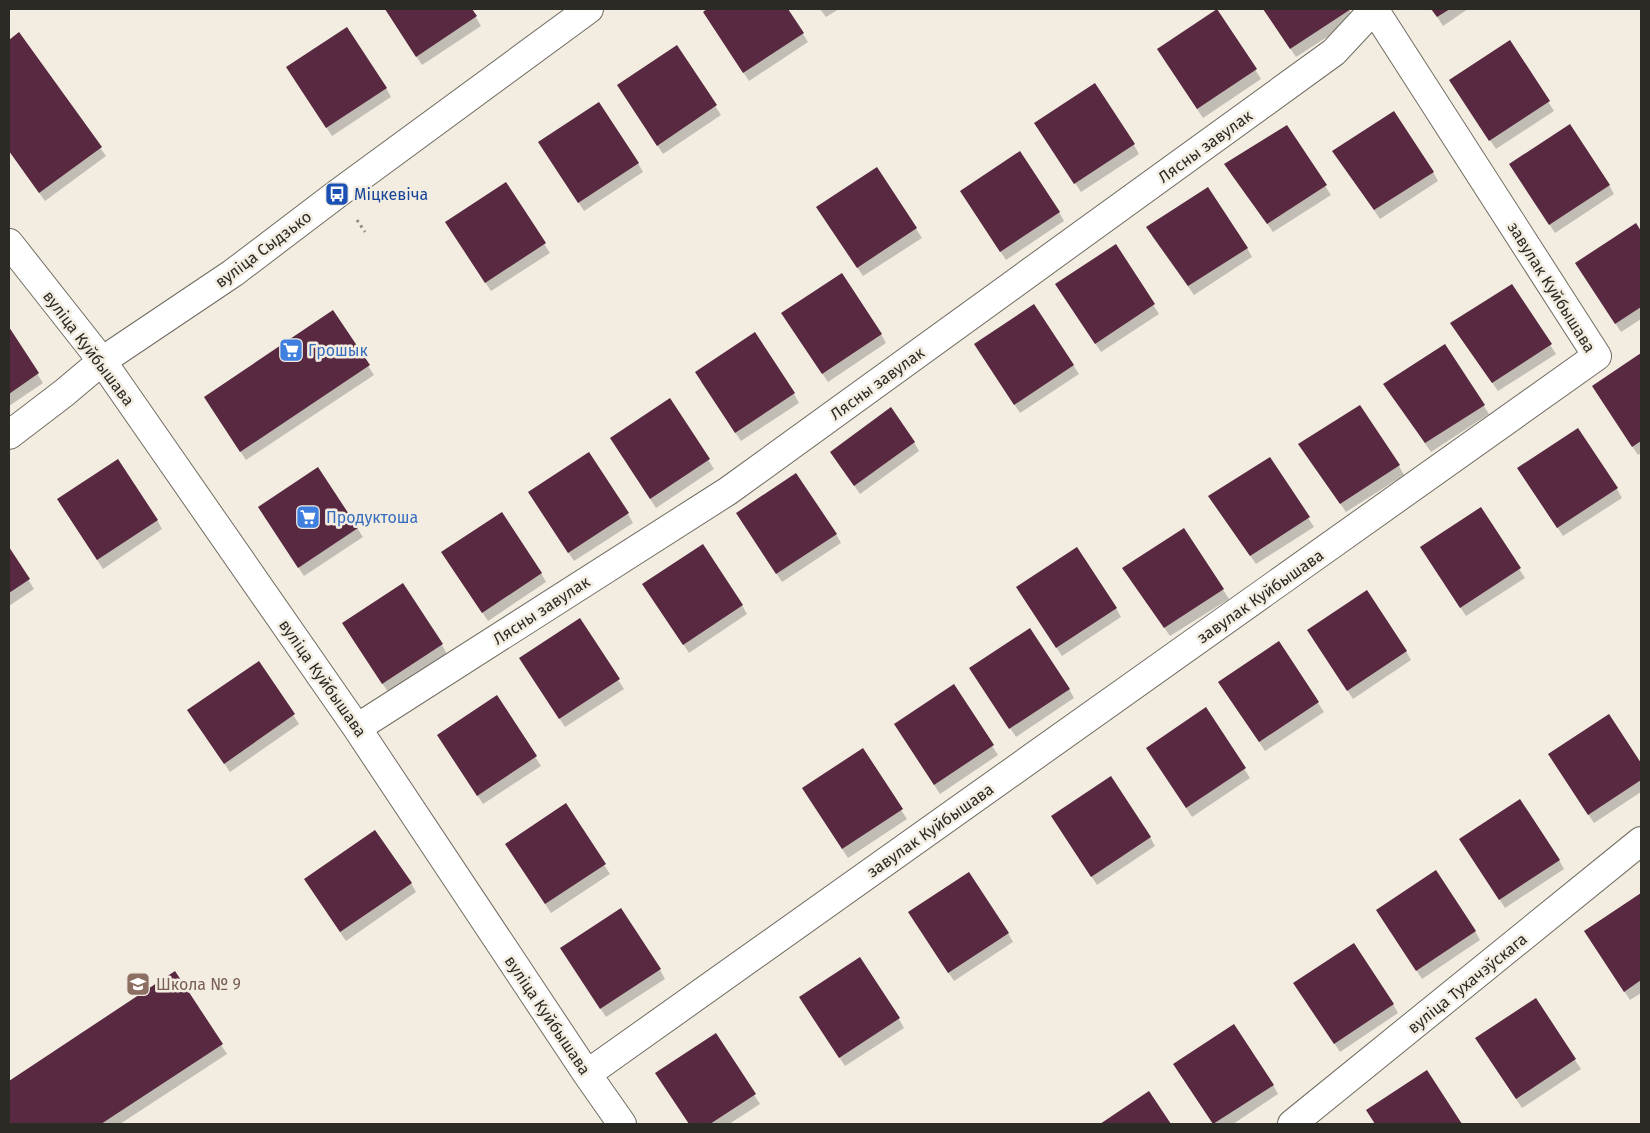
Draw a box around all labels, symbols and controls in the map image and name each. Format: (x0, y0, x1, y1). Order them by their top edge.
street label: Лясны завулак (1155, 105, 1257, 187)
bus stop icon: Міцкевіча (324, 181, 350, 207)
place label: Міцкевіча (354, 185, 428, 204)
street label: вуліца Сыдзько (211, 207, 315, 292)
street label: завулак Куйбышава (1504, 219, 1599, 356)
street label: вуліца Куйбышава (39, 287, 138, 410)
supermarket icon: Грошык (278, 337, 304, 363)
place label: Грошык (308, 341, 368, 360)
street label: Лясны завулак (827, 342, 929, 424)
supermarket icon: Продуктоша (295, 504, 321, 530)
place label: Продуктоша (326, 508, 418, 527)
street label: завулак Куйбышава (1193, 546, 1327, 647)
street label: Лясны завулак (489, 572, 594, 649)
street label: вуліца Куйбышава (275, 616, 370, 741)
street label: завулак Куйбышава (863, 780, 997, 881)
street label: вуліца Тухачэўскага (1404, 929, 1531, 1037)
street label: вуліца Куйбышава (501, 952, 594, 1078)
school or university icon: Школа № 9 (125, 971, 151, 997)
place label: Школа № 9 (156, 975, 241, 994)

